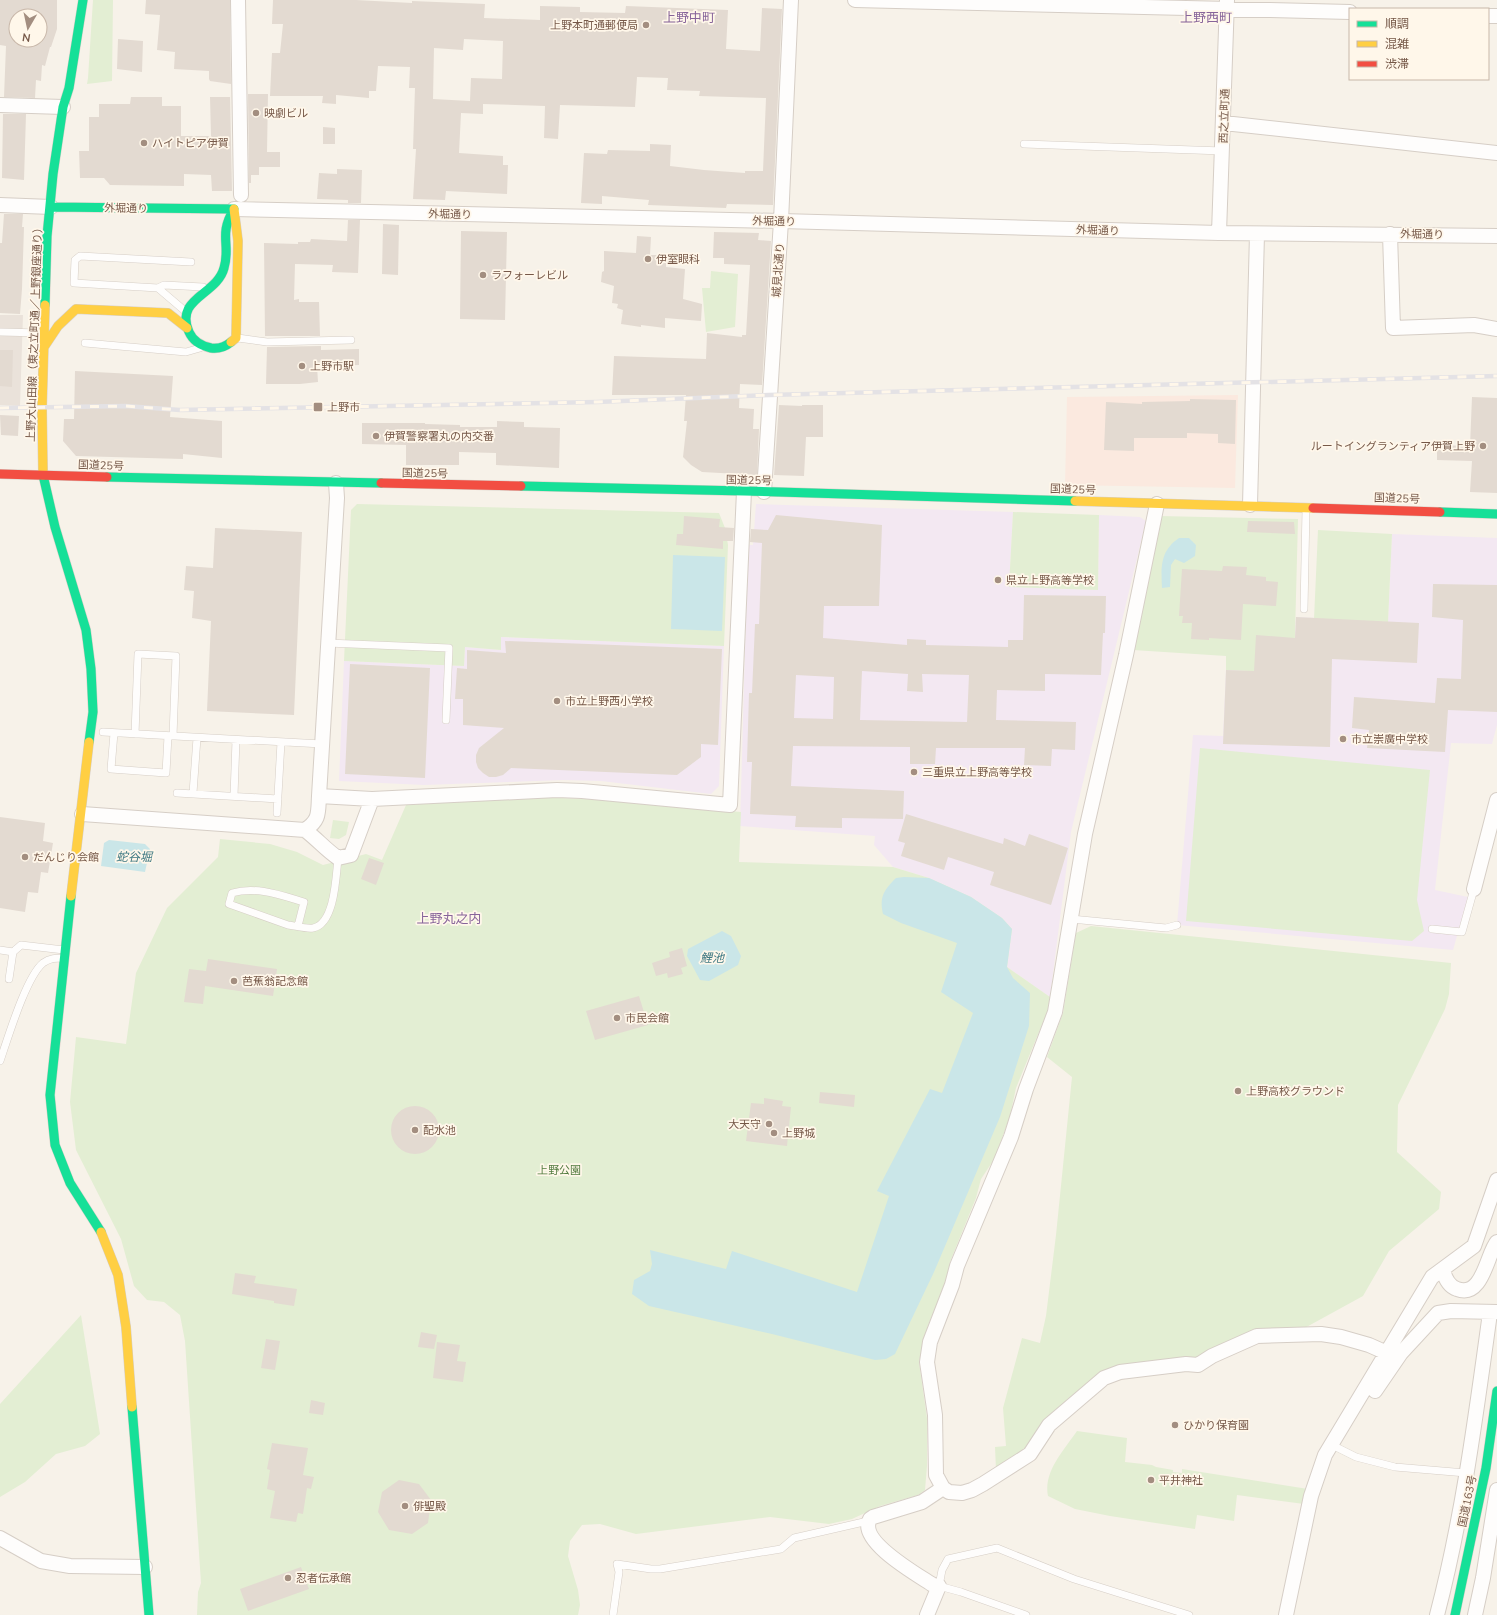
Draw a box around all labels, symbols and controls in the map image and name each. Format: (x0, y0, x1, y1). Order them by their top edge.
north arrow (8, 8, 48, 48)
legend (1349, 8, 1489, 80)
district label: 上野中町 (663, 9, 715, 27)
district label: 上野西町 (1180, 9, 1232, 27)
text: 順調 (1385, 16, 1409, 32)
place label: 上野本町通郵便局 (550, 18, 638, 33)
marker: 上野本町通郵便局 (641, 20, 651, 30)
text: N (21, 29, 32, 45)
text: 混雑 (1385, 36, 1409, 52)
text: 渋滞 (1385, 56, 1409, 72)
street label: 西之立町通 (1216, 88, 1233, 144)
place label: 映劇ビル (264, 106, 308, 121)
marker: 映劇ビル (251, 108, 261, 118)
place label: ハイトピア伊賀 (152, 136, 229, 151)
marker: ハイトピア伊賀 (139, 138, 149, 148)
street label: 外堀通り (104, 201, 148, 216)
street label: 外堀通り (428, 207, 472, 222)
street label: 外堀通り (752, 214, 796, 229)
street label: 上野大山田線（東之立町通／上野銀座通り） (23, 222, 46, 442)
street label: 外堀通り (1076, 222, 1120, 239)
street label: 外堀通り (1400, 227, 1444, 242)
street label: 城見北通り (769, 242, 788, 298)
place label: 伊室眼科 (656, 252, 700, 267)
marker: 伊室眼科 (643, 254, 653, 264)
place label: ラフォーレビル (491, 268, 568, 283)
marker: ラフォーレビル (478, 270, 488, 280)
place label: 上野市駅 (310, 359, 354, 374)
marker: 上野市駅 (297, 361, 307, 371)
place label: 上野市 (327, 400, 360, 415)
marker: 上野市 (312, 401, 324, 413)
place label: 伊賀警察署丸の内交番 (384, 429, 494, 444)
marker: 伊賀警察署丸の内交番 (371, 431, 381, 441)
place label: ルートイングランティア伊賀上野 (1311, 439, 1475, 454)
marker: ルートイングランティア伊賀上野 (1478, 441, 1488, 451)
street label: 国道25号 (78, 457, 124, 474)
street label: 国道25号 (402, 466, 448, 481)
street label: 国道25号 (726, 473, 772, 488)
street label: 国道25号 (1050, 481, 1096, 498)
street label: 国道25号 (1374, 490, 1420, 507)
place label: 県立上野高等学校 (1006, 573, 1094, 588)
marker: 県立上野高等学校 (993, 575, 1003, 585)
place label: 市立上野西小学校 (565, 694, 653, 709)
marker: 市立上野西小学校 (552, 696, 562, 706)
place label: 市立崇廣中学校 (1351, 732, 1428, 747)
marker: 市立崇廣中学校 (1338, 734, 1348, 744)
place label: 三重県立上野高等学校 (922, 765, 1032, 780)
marker: 三重県立上野高等学校 (909, 767, 919, 777)
water label: 蛇谷堀 (116, 849, 154, 865)
place label: だんじり会館 (33, 850, 99, 865)
marker: だんじり会館 (20, 852, 30, 862)
district label: 上野丸之内 (416, 910, 482, 928)
water label: 鯉池 (700, 950, 725, 966)
place label: 芭蕉翁記念館 (242, 974, 308, 989)
marker: 芭蕉翁記念館 (229, 976, 239, 986)
place label: 市民会館 (625, 1011, 669, 1026)
marker: 市民会館 (612, 1013, 622, 1023)
place label: 上野高校グラウンド (1246, 1084, 1345, 1099)
marker: 上野高校グラウンド (1233, 1086, 1243, 1096)
place label: 大天守 (728, 1117, 761, 1132)
marker: 大天守 (764, 1119, 774, 1129)
place label: 配水池 (423, 1123, 456, 1138)
marker: 配水池 (410, 1125, 420, 1135)
place label: 上野城 (782, 1126, 815, 1141)
marker: 上野城 (769, 1128, 779, 1138)
park label: 上野公園 (537, 1163, 581, 1178)
place label: ひかり保育園 (1183, 1418, 1249, 1433)
marker: ひかり保育園 (1170, 1420, 1180, 1430)
place label: 平井神社 (1159, 1473, 1203, 1488)
street label: 国道163号 (1455, 1474, 1480, 1528)
marker: 平井神社 (1146, 1475, 1156, 1485)
place label: 俳聖殿 (413, 1499, 446, 1514)
marker: 俳聖殿 (400, 1501, 410, 1511)
place label: 忍者伝承館 (296, 1571, 351, 1586)
marker: 忍者伝承館 (283, 1573, 293, 1583)

